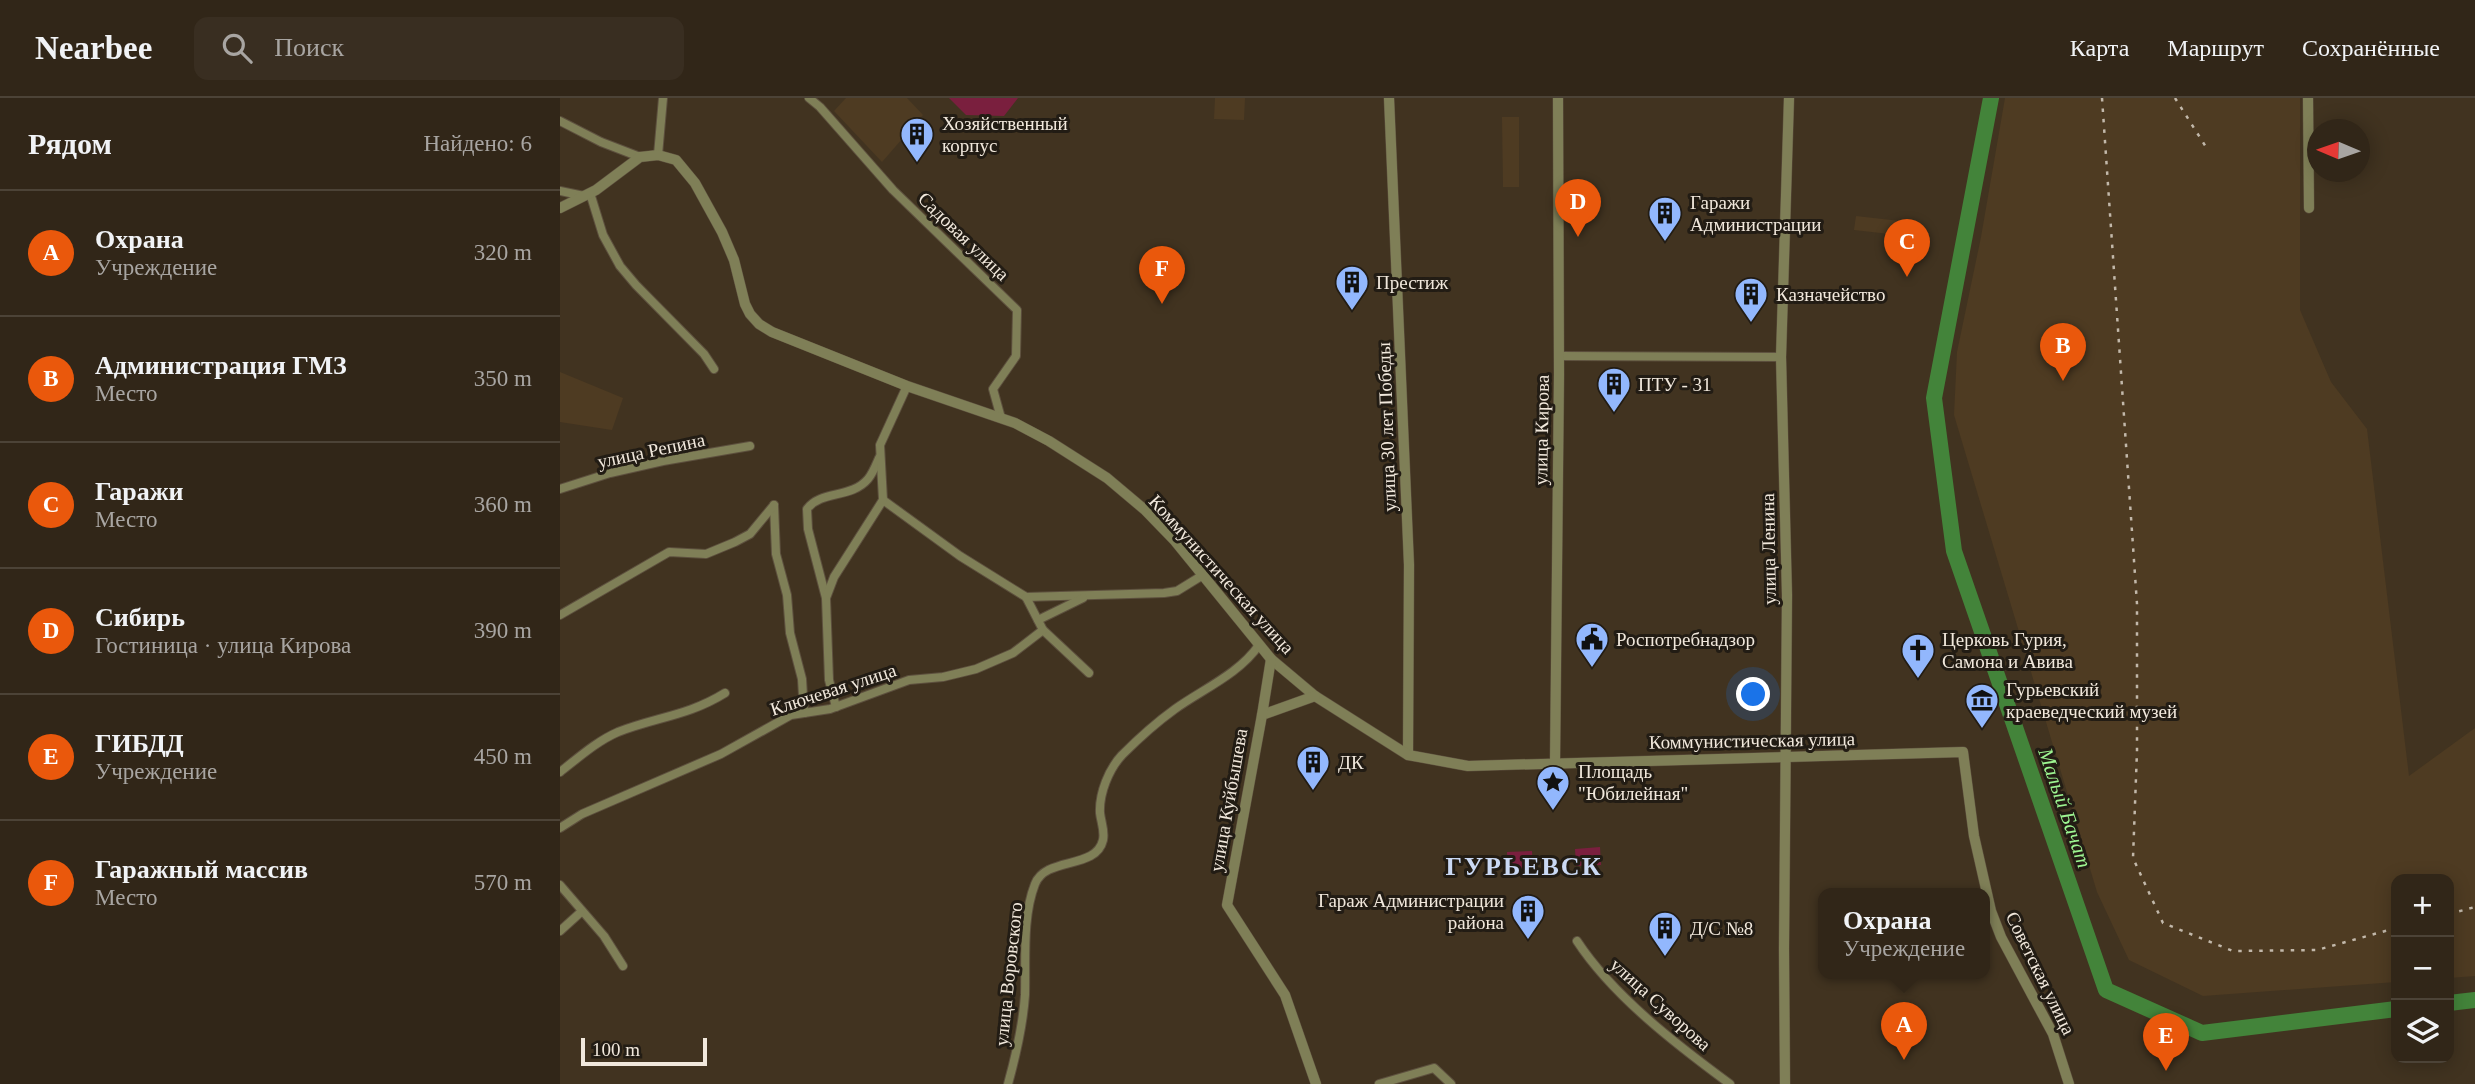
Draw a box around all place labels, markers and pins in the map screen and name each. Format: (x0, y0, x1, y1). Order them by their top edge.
place label: Хозяйственный корпус (942, 113, 1068, 156)
building icon: Хозяйственный корпус (898, 115, 936, 164)
pin: D (1555, 179, 1601, 237)
place label: Гаражи Администрации (1690, 192, 1821, 235)
building icon: Гаражи Администрации (1646, 194, 1684, 243)
pin: C (1884, 219, 1930, 277)
pin: F (1139, 246, 1185, 304)
building icon: Престиж (1333, 263, 1371, 312)
place label: Престиж (1376, 272, 1449, 293)
building icon: Казначейство (1732, 275, 1770, 324)
place label: Казначейство (1776, 284, 1885, 305)
pin: B (2040, 323, 2086, 381)
building icon: ПТУ - 31 (1595, 365, 1633, 414)
place label: ПТУ - 31 (1638, 374, 1712, 395)
public building icon: Роспотребнадзор (1573, 620, 1611, 669)
place label: Роспотребнадзор (1616, 629, 1755, 650)
place label: Церковь Гурия, Самона и Авива (1942, 629, 2073, 672)
church icon: Церковь Гурия, Самона и Авива (1899, 631, 1937, 680)
place label: Гурьевский краеведческий музей (2006, 679, 2177, 722)
museum icon: Гурьевский краеведческий музей (1963, 681, 2001, 730)
building icon: ДК (1294, 743, 1332, 792)
place label: ДК (1338, 752, 1364, 773)
place label: Площадь "Юбилейная" (1578, 761, 1688, 804)
place icon: Площадь "Юбилейная" (1534, 763, 1572, 812)
place label: Гараж Администрации района (1318, 890, 1505, 933)
building icon: Гараж Администрации района (1509, 892, 1547, 941)
building icon: Д/С №8 (1646, 909, 1684, 958)
place label: Д/С №8 (1690, 918, 1753, 939)
pin: A (1881, 1002, 1927, 1060)
pin: E (2143, 1013, 2189, 1071)

